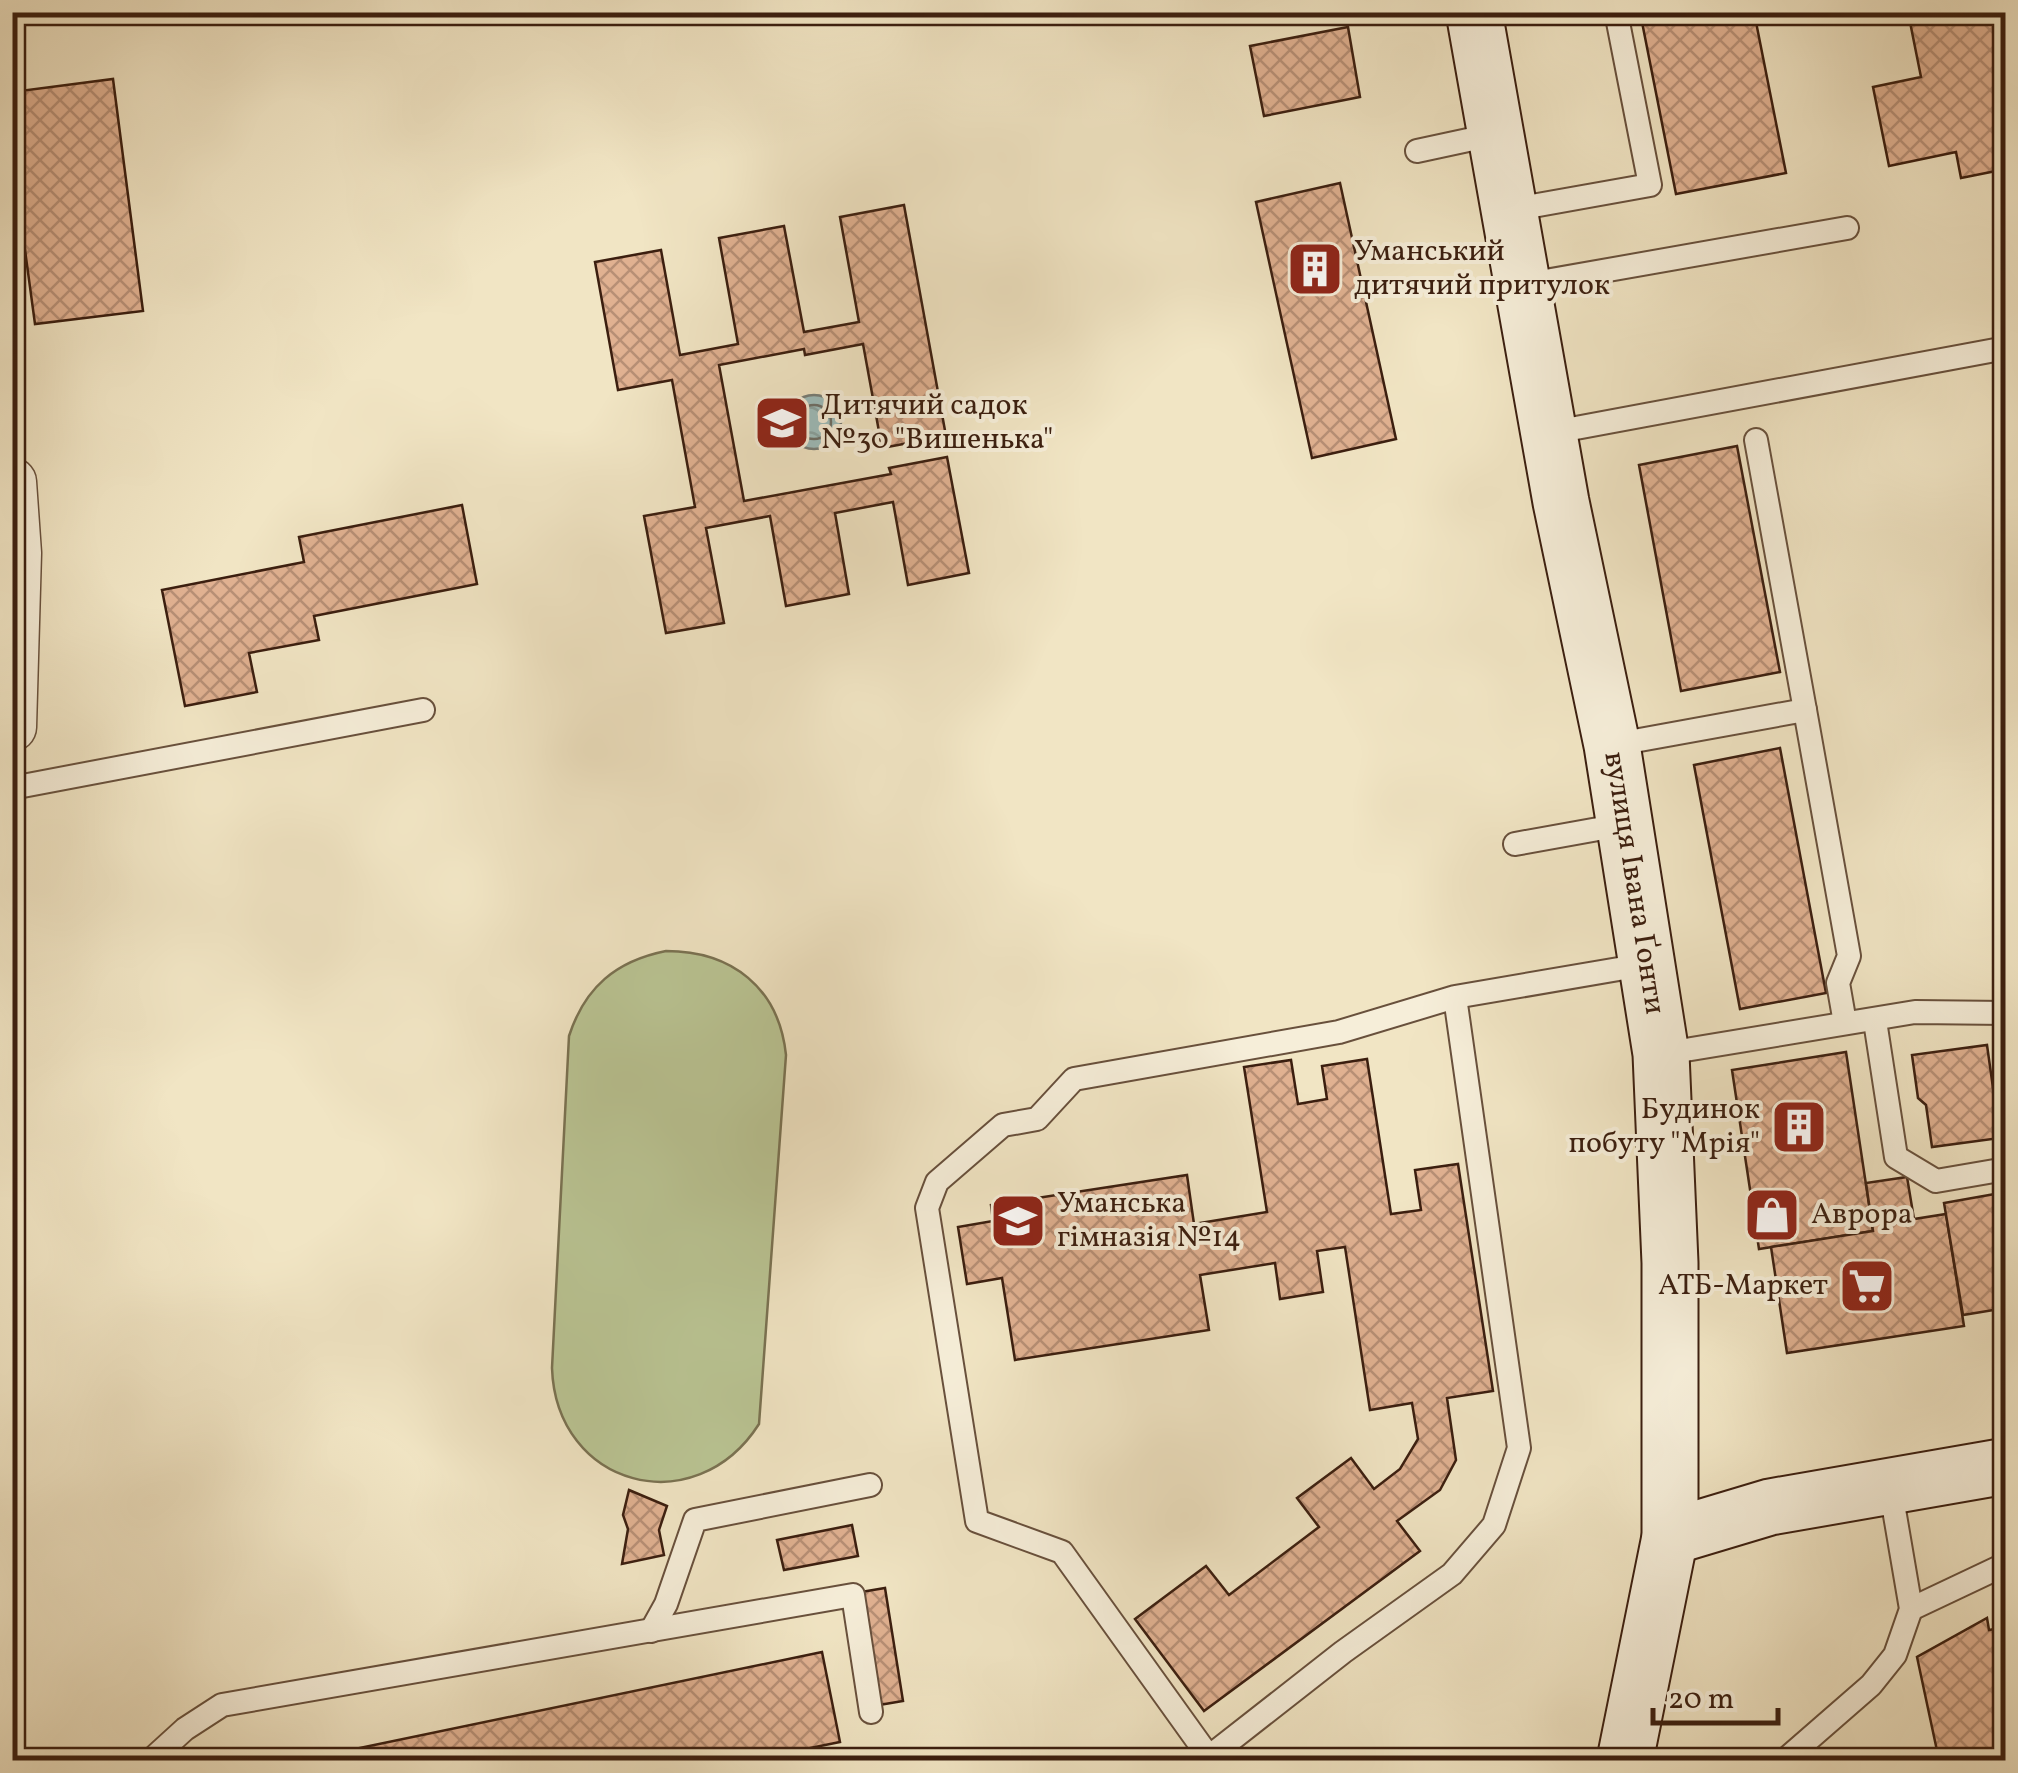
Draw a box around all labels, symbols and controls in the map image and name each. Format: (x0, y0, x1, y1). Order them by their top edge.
place label: Уманський дитячий притулок (1354, 231, 1610, 307)
building icon: Уманський дитячий притулок (1285, 239, 1345, 299)
place label: Дитячий садок №30 "Вишенька" (821, 385, 1053, 461)
school or university icon: Дитячий садок №30 "Вишенька" (752, 393, 812, 453)
street label: вулиця Івана Ґонти (1593, 749, 1675, 1017)
place label: Будинок побуту "Мрія" (1569, 1089, 1760, 1165)
building icon: Будинок побуту "Мрія" (1769, 1097, 1829, 1157)
place label: Уманська гімназія №14 (1057, 1183, 1241, 1259)
shop icon: Аврора (1742, 1185, 1802, 1245)
school or university icon: Уманська гімназія №14 (988, 1191, 1048, 1251)
place label: Аврора (1811, 1194, 1913, 1236)
supermarket icon: АТБ-Маркет (1837, 1256, 1897, 1316)
place label: АТБ-Маркет (1658, 1265, 1828, 1307)
scale bar (1653, 1663, 1778, 1725)
text: 20 m (1668, 1679, 1734, 1721)

